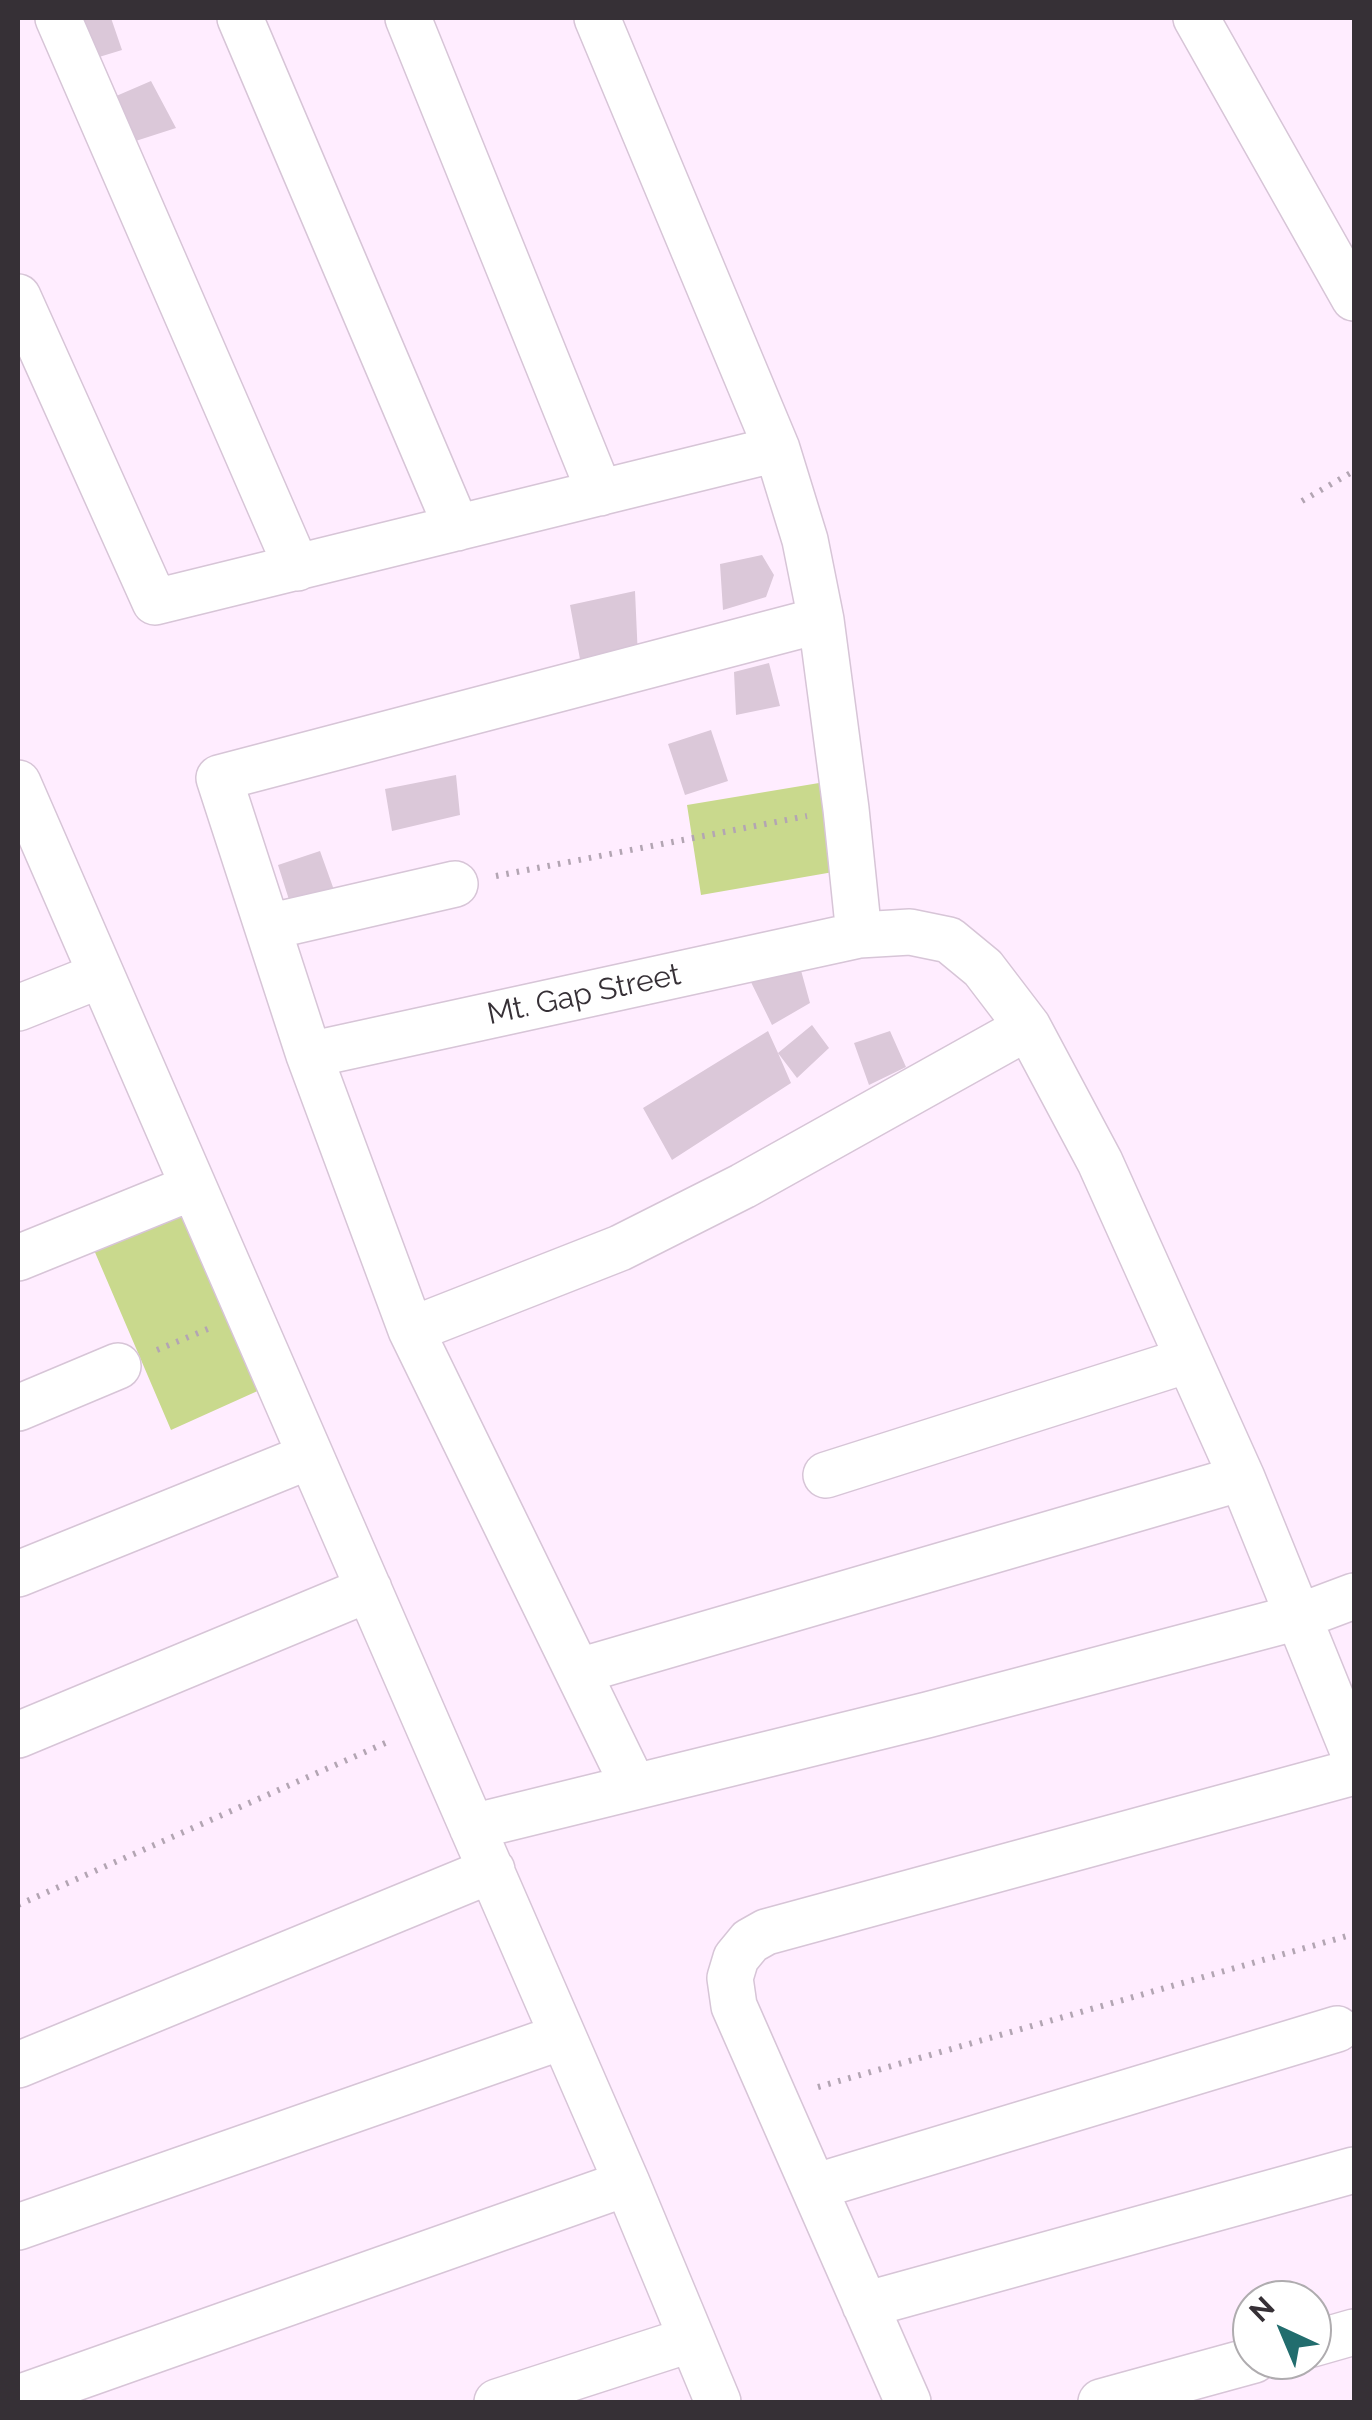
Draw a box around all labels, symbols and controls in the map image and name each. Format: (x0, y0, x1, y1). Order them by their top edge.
street label: Mt. Gap Street (484, 957, 684, 1033)
north arrow (1232, 2280, 1332, 2380)
text: N (1243, 2290, 1281, 2329)

